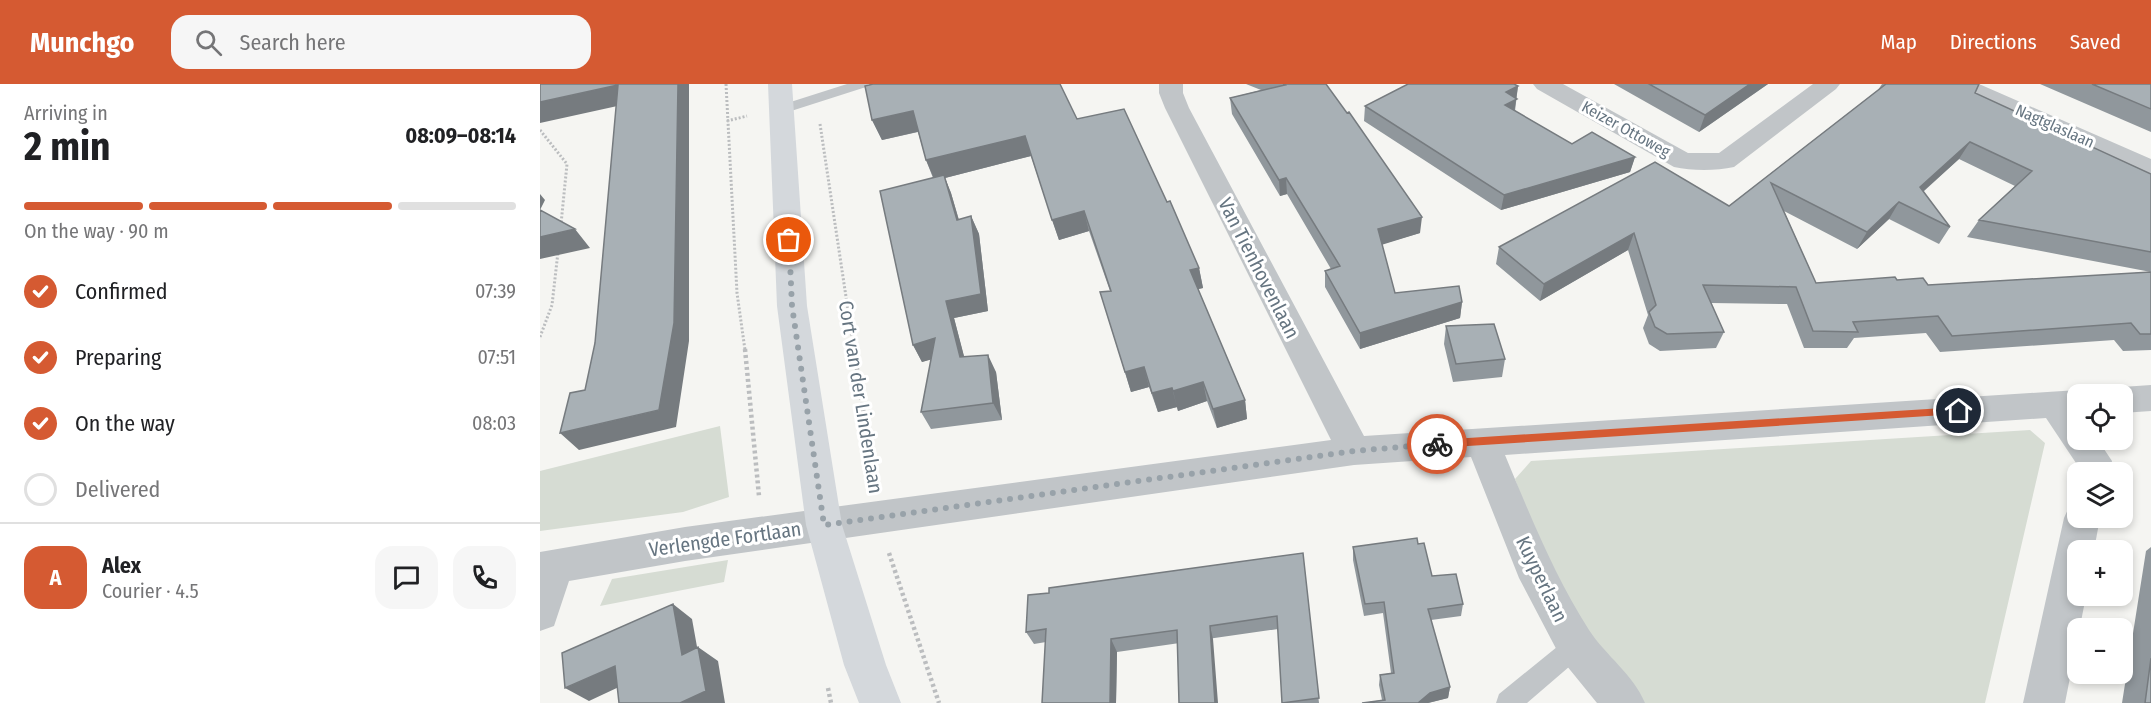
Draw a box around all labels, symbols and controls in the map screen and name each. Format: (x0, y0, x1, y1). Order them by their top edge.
search box (171, 15, 591, 69)
text: Munchgo (30, 26, 135, 59)
icon: search (192, 26, 225, 59)
text: Search here (240, 29, 346, 56)
text: Map (1880, 29, 1917, 55)
text: Directions (1950, 29, 2037, 55)
text: Saved (2070, 29, 2121, 55)
street label: Keizer Ottoweg (1578, 97, 1674, 161)
street label: Nagtglaslaan (2013, 100, 2097, 152)
text: Arriving in (24, 101, 108, 125)
text: 08:09–08:14 (405, 122, 516, 149)
text: 2 min (24, 124, 110, 170)
street label: Van Tienhovenlaan (1213, 194, 1305, 342)
pin (763, 214, 814, 265)
text: On the way · 90 m (24, 219, 169, 243)
icon: bag (772, 223, 805, 256)
icon: check (24, 275, 57, 308)
text: Confirmed (75, 278, 168, 305)
text: 07:39 (475, 279, 516, 303)
street label: Cort van der Lindenlaan (834, 299, 888, 495)
icon: check (24, 341, 57, 374)
text: Preparing (75, 344, 161, 371)
text: 07:51 (478, 345, 516, 369)
map controls (2067, 384, 2133, 684)
button: locate (2067, 384, 2133, 450)
pin (1933, 385, 1984, 436)
icon: home (1942, 394, 1975, 427)
icon: check (24, 407, 57, 440)
text: On the way (75, 410, 175, 437)
text: 08:03 (472, 411, 516, 435)
courier (1407, 414, 1467, 474)
icon: bike (1421, 428, 1454, 461)
button: layers (2067, 462, 2133, 528)
text: Delivered (75, 476, 160, 503)
street label: Verlengde Fortlaan (647, 516, 803, 562)
street label: Kuyperlaan (1511, 532, 1573, 626)
button: + (2067, 540, 2133, 606)
button: chat (375, 546, 438, 609)
button: phone (453, 546, 516, 609)
text: Alex (102, 552, 141, 579)
text: A (50, 564, 61, 591)
text: Courier · 4.5 (102, 579, 199, 603)
button: − (2067, 618, 2133, 684)

